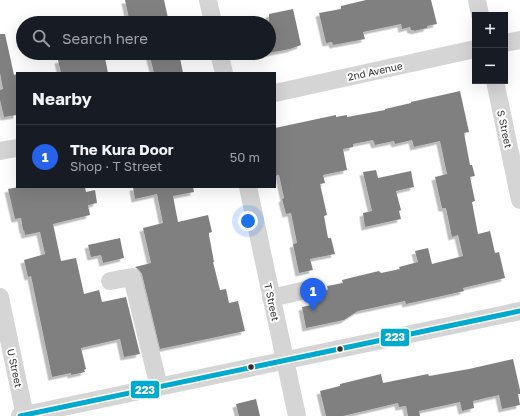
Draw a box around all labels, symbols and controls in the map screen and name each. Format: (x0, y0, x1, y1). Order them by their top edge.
map controls (472, 12, 508, 84)
button: + (472, 12, 508, 48)
search box (16, 16, 276, 60)
icon: search (30, 27, 52, 49)
text: Search here (62, 29, 148, 47)
button: − (472, 48, 508, 84)
street label: 2nd Avenue (346, 59, 404, 83)
text: Nearby (32, 88, 92, 109)
street label: S Street (495, 109, 515, 149)
text: The Kura Door (70, 140, 174, 158)
text: 1 (42, 149, 48, 165)
text: 50 m (230, 149, 260, 165)
text: Shop · T Street (70, 158, 162, 174)
your location (238, 211, 258, 231)
pin: 1 (300, 278, 326, 311)
street label: T Street (262, 282, 282, 322)
line badge: 223 (380, 328, 410, 347)
text: 223 (385, 330, 405, 343)
unlabelled marker (335, 344, 345, 354)
street label: U Street (5, 347, 25, 389)
unlabelled marker (246, 362, 256, 372)
line badge: 223 (130, 380, 160, 399)
text: 223 (135, 383, 155, 396)

